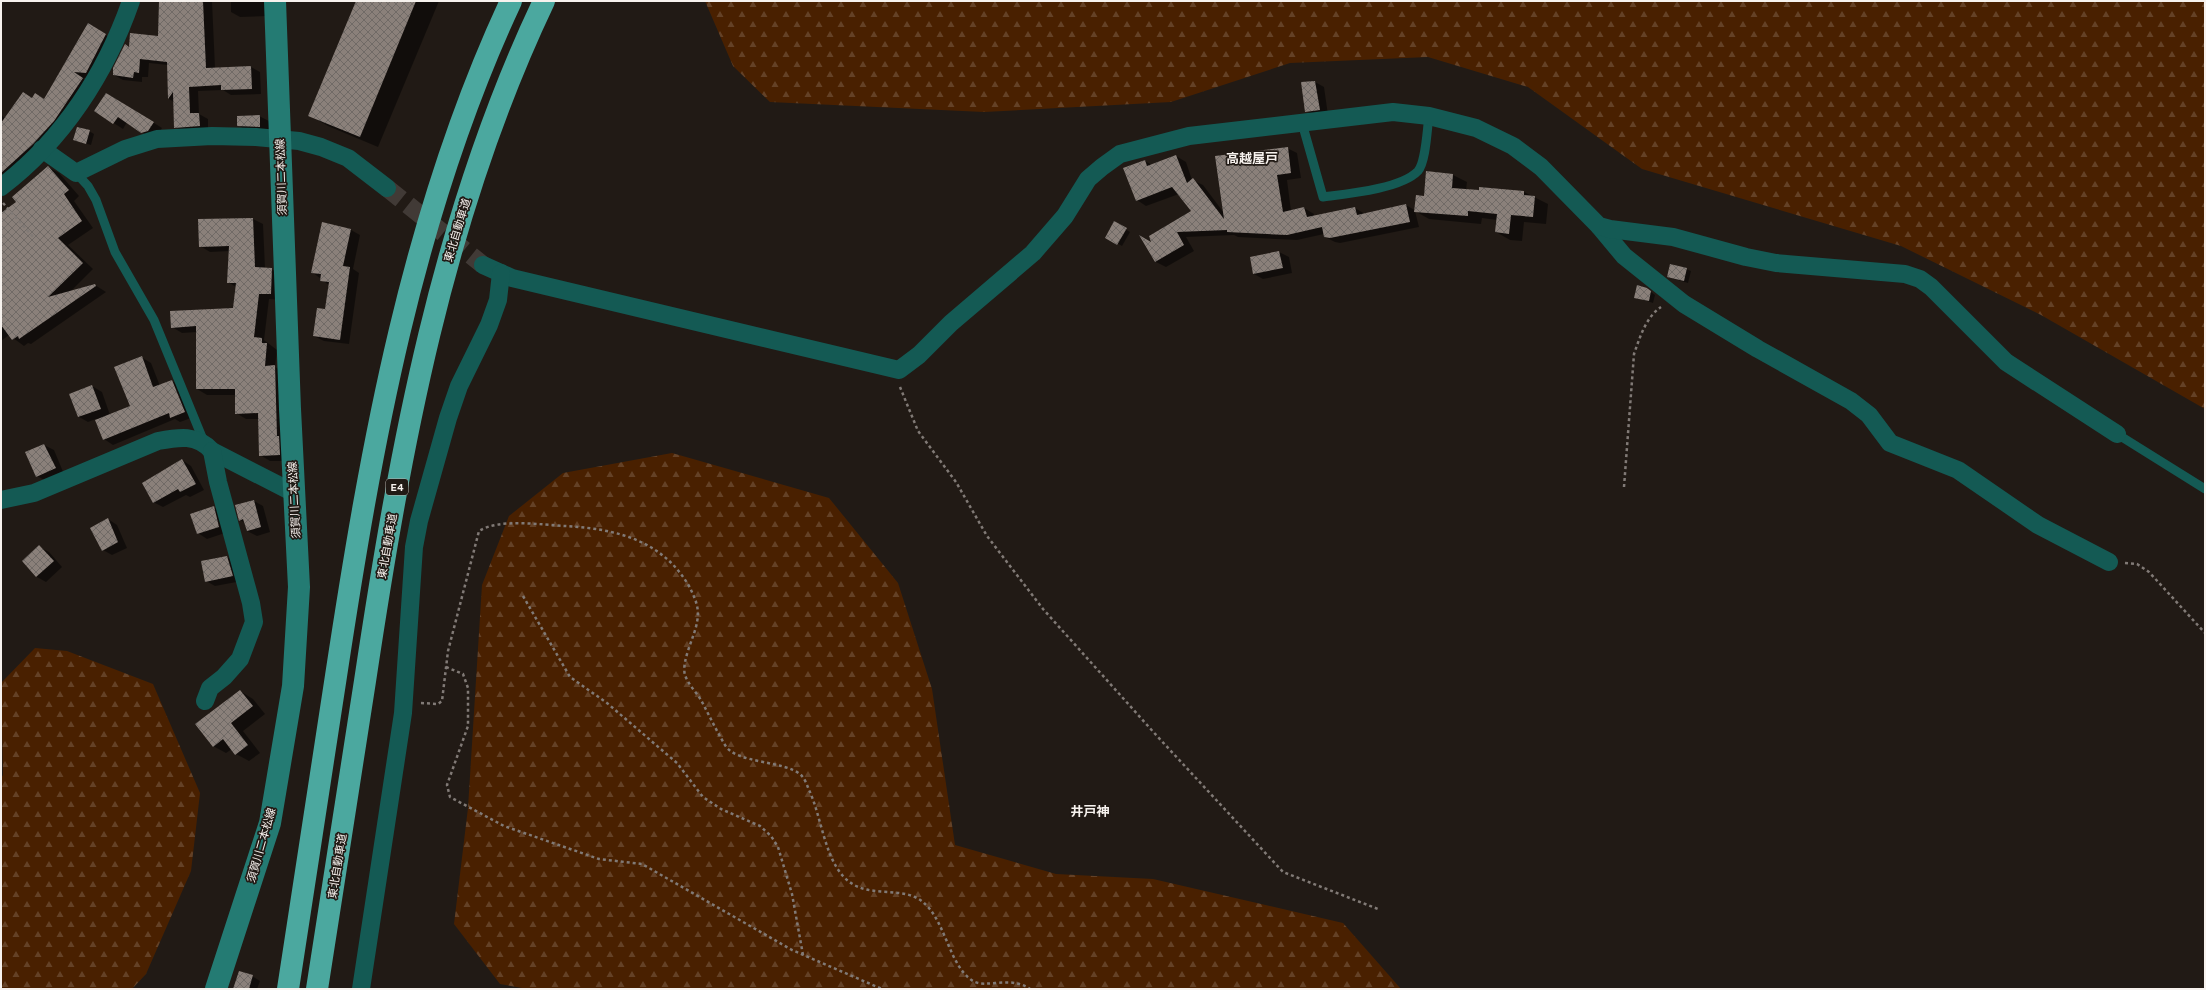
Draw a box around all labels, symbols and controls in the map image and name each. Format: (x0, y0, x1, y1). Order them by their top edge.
street label: 須賀川二本松線 (274, 138, 288, 216)
district label: 高越屋戸 (1226, 151, 1278, 166)
street label: 東北自動車道 (442, 197, 472, 263)
street label: 須賀川二本松線 (286, 461, 302, 539)
road number: E4 (386, 479, 408, 495)
street label: 東北自動車道 (375, 512, 399, 580)
district label: 井戸神 (1070, 804, 1110, 819)
street label: 須賀川二本松線 (245, 806, 277, 884)
street label: 東北自動車道 (326, 832, 348, 900)

